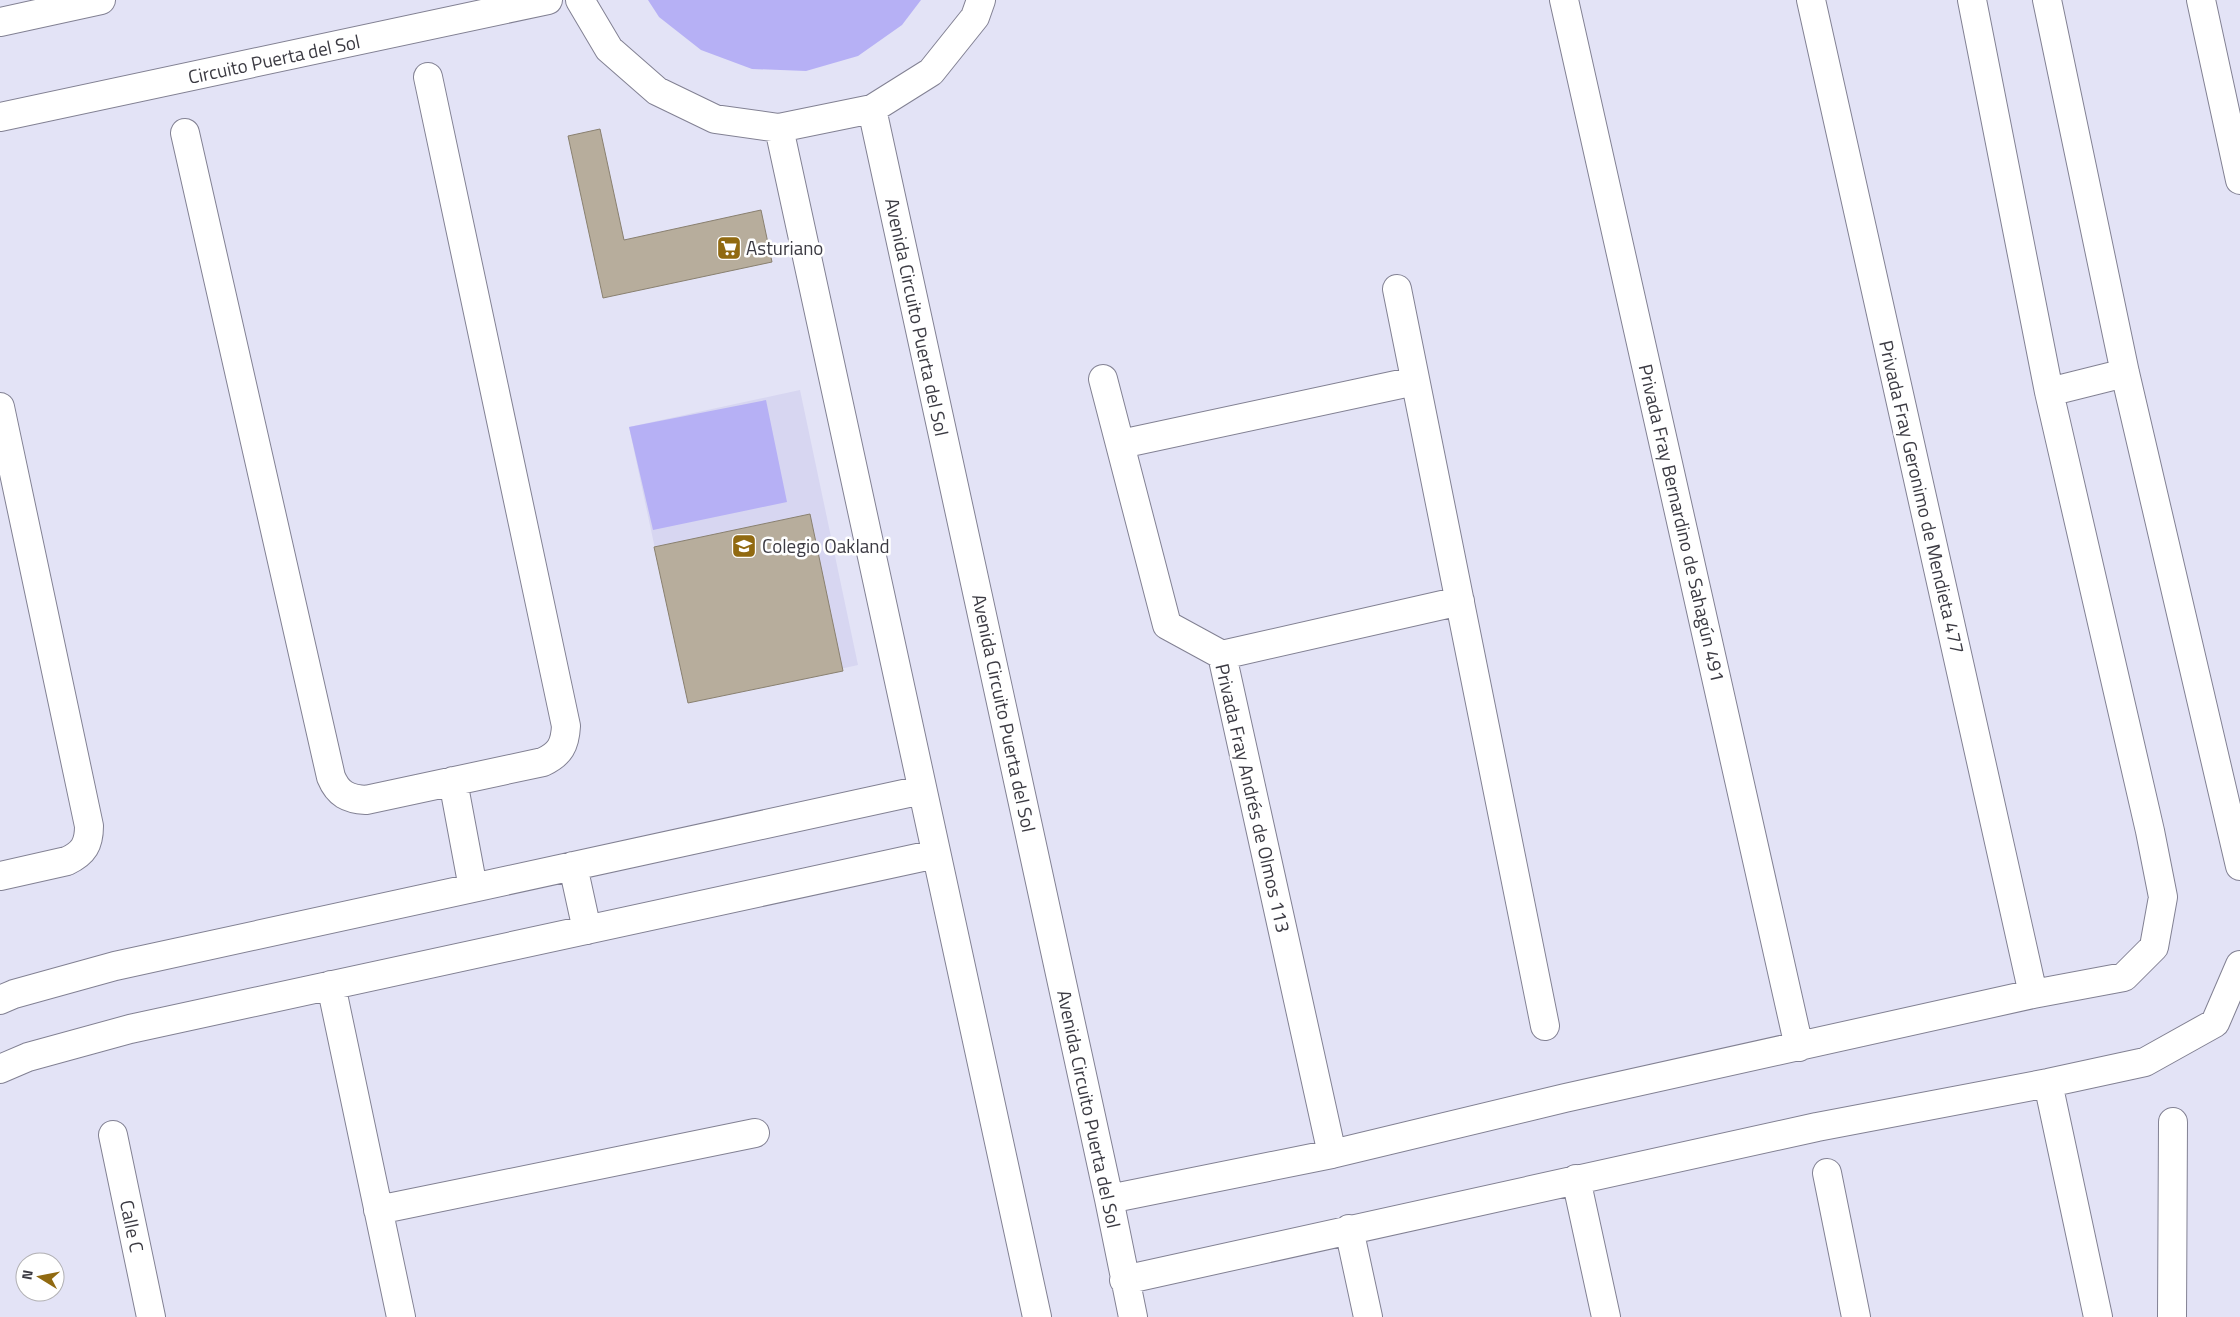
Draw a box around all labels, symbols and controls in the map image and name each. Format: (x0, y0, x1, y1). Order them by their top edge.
street label: Circuito Puerta del Sol (185, 26, 363, 91)
street label: Avenida Circuito Puerta del Sol (878, 195, 957, 439)
place label: Asturiano (746, 233, 823, 262)
supermarket icon: Asturiano (716, 235, 742, 261)
street label: Privada Fray Geronimo de Mendieta 477 (1872, 337, 1973, 656)
street label: Privada Fray Bernardino de Sahagún 491 (1632, 361, 1733, 685)
place label: Colegio Oakland (762, 531, 890, 560)
school or university icon: Colegio Oakland (731, 533, 757, 559)
street label: Avenida Circuito Puerta del Sol (965, 591, 1044, 835)
street label: Privada Fray Andrés de Olmos 113 (1208, 660, 1299, 935)
street label: Avenida Circuito Puerta del Sol (1050, 987, 1129, 1231)
street label: Calle C (113, 1197, 152, 1255)
north arrow (15, 1252, 65, 1302)
text: N (16, 1268, 38, 1281)

